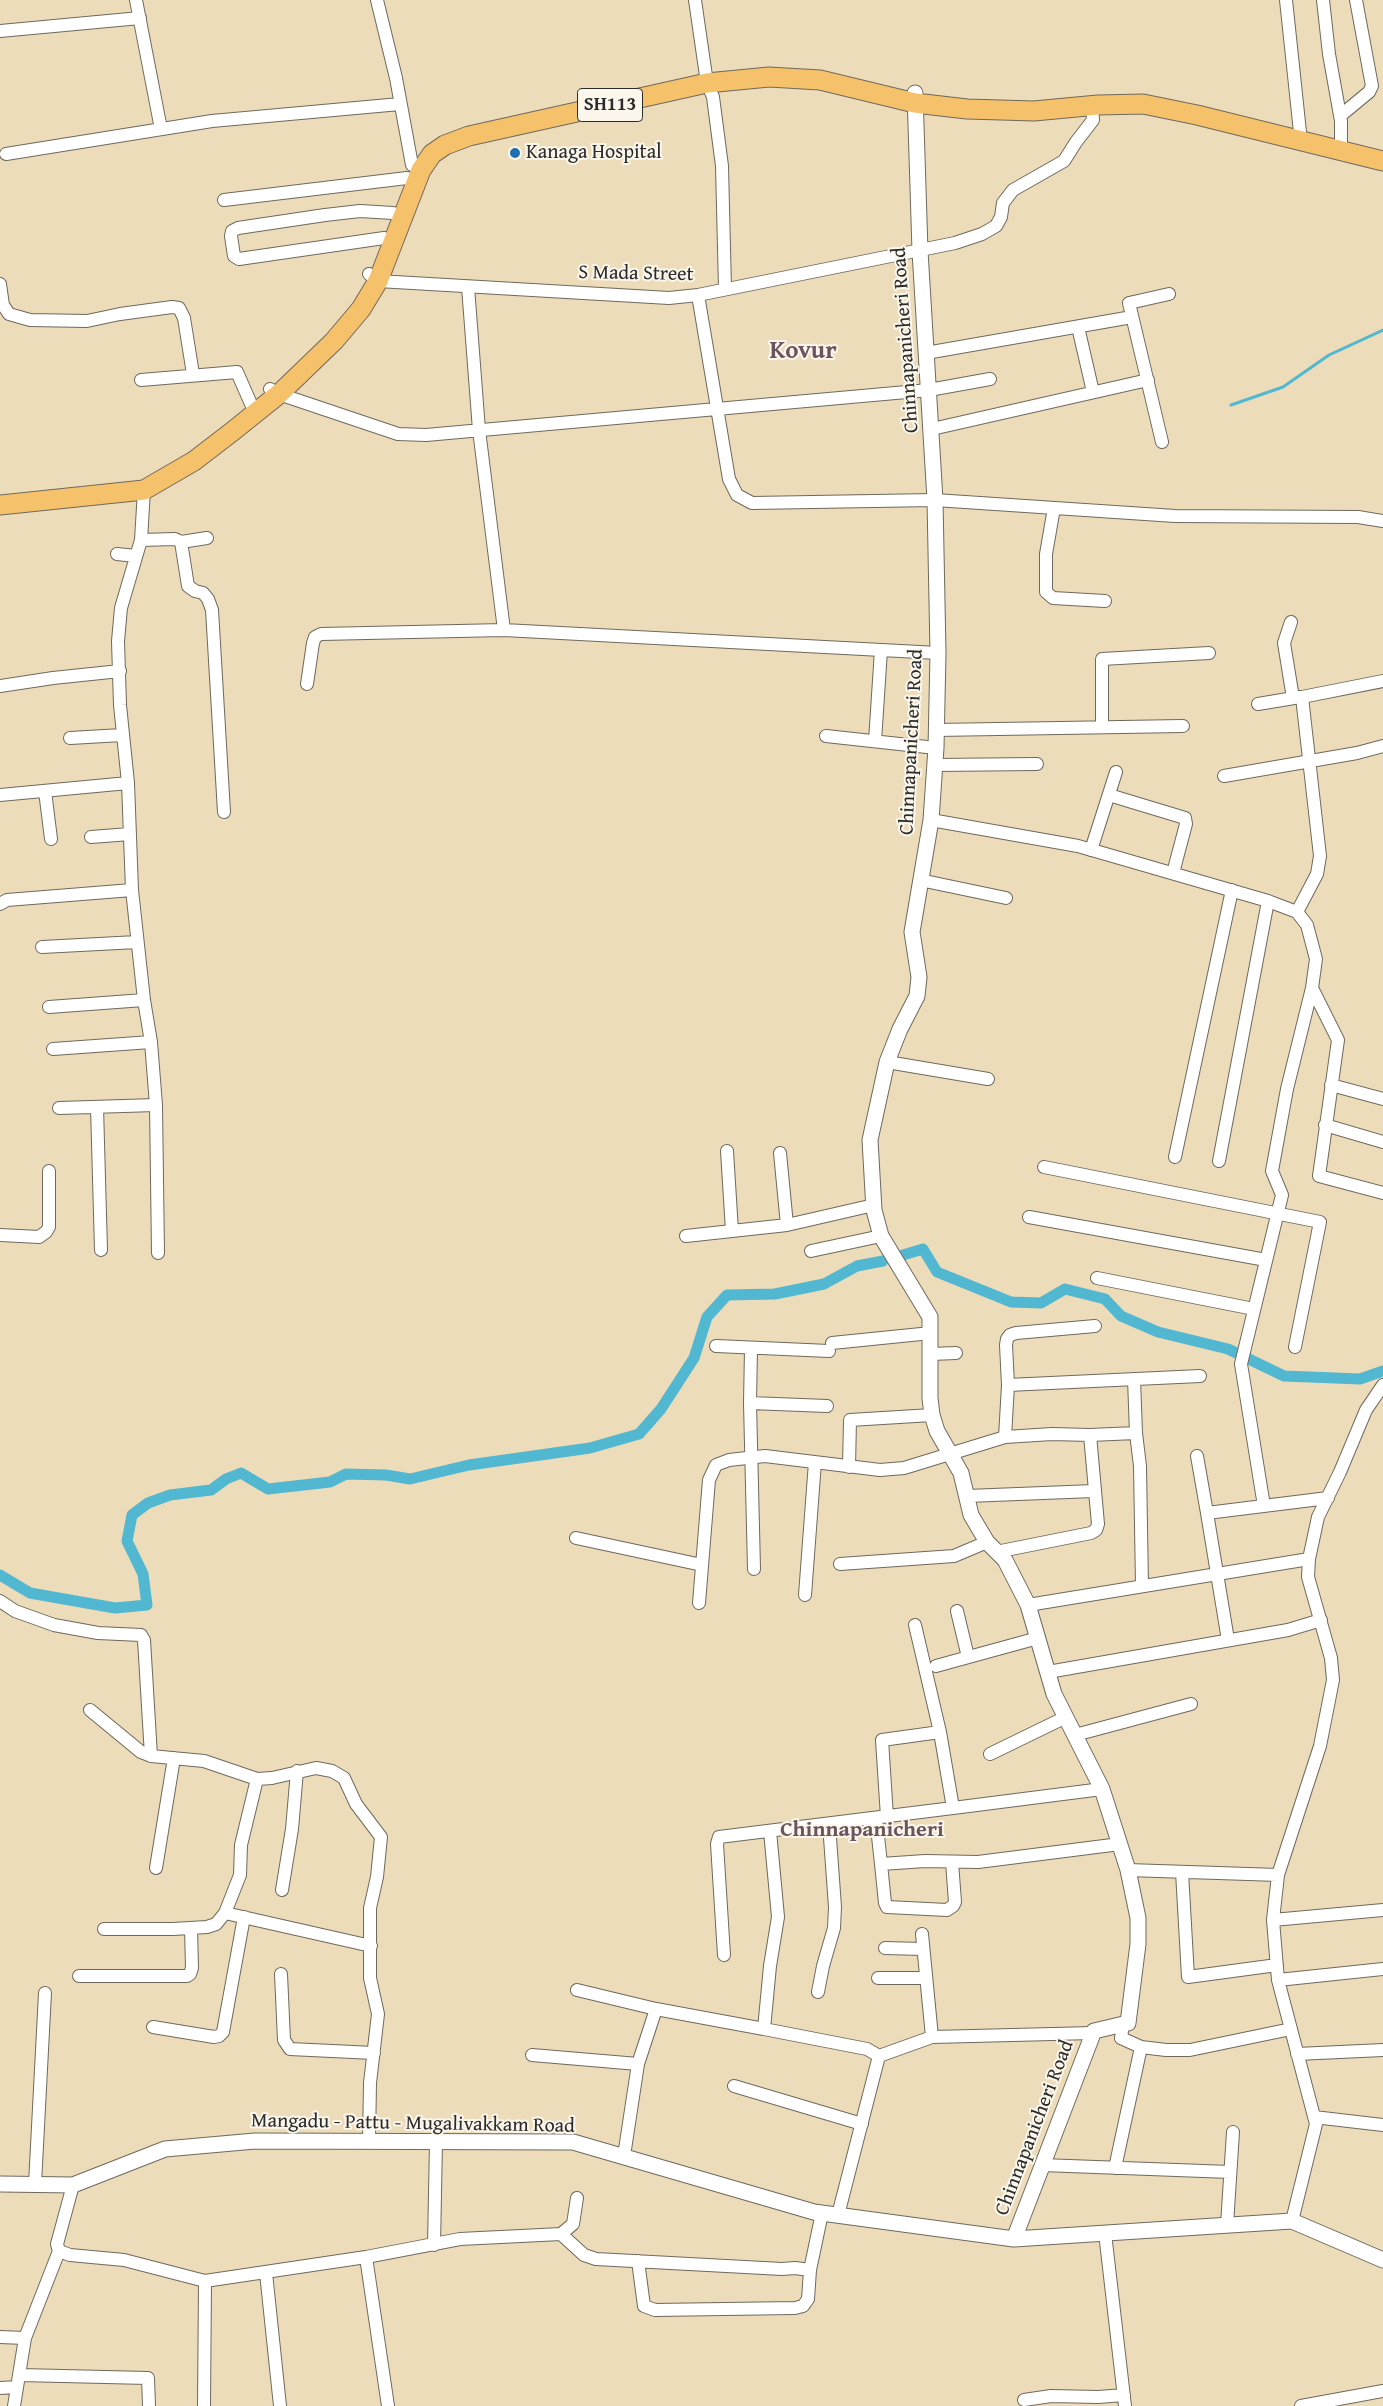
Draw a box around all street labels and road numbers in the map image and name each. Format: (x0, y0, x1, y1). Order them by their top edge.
road number: SH113 (578, 88, 642, 122)
street label: Chinnapanicheri Road (888, 246, 924, 434)
street label: S Mada Street (578, 261, 694, 287)
street label: Chinnapanicheri Road (895, 648, 929, 836)
street label: Chinnapanicheri Road (990, 2037, 1080, 2219)
street label: Mangadu - Pattu - Mugalivakkam Road (251, 2109, 575, 2139)

